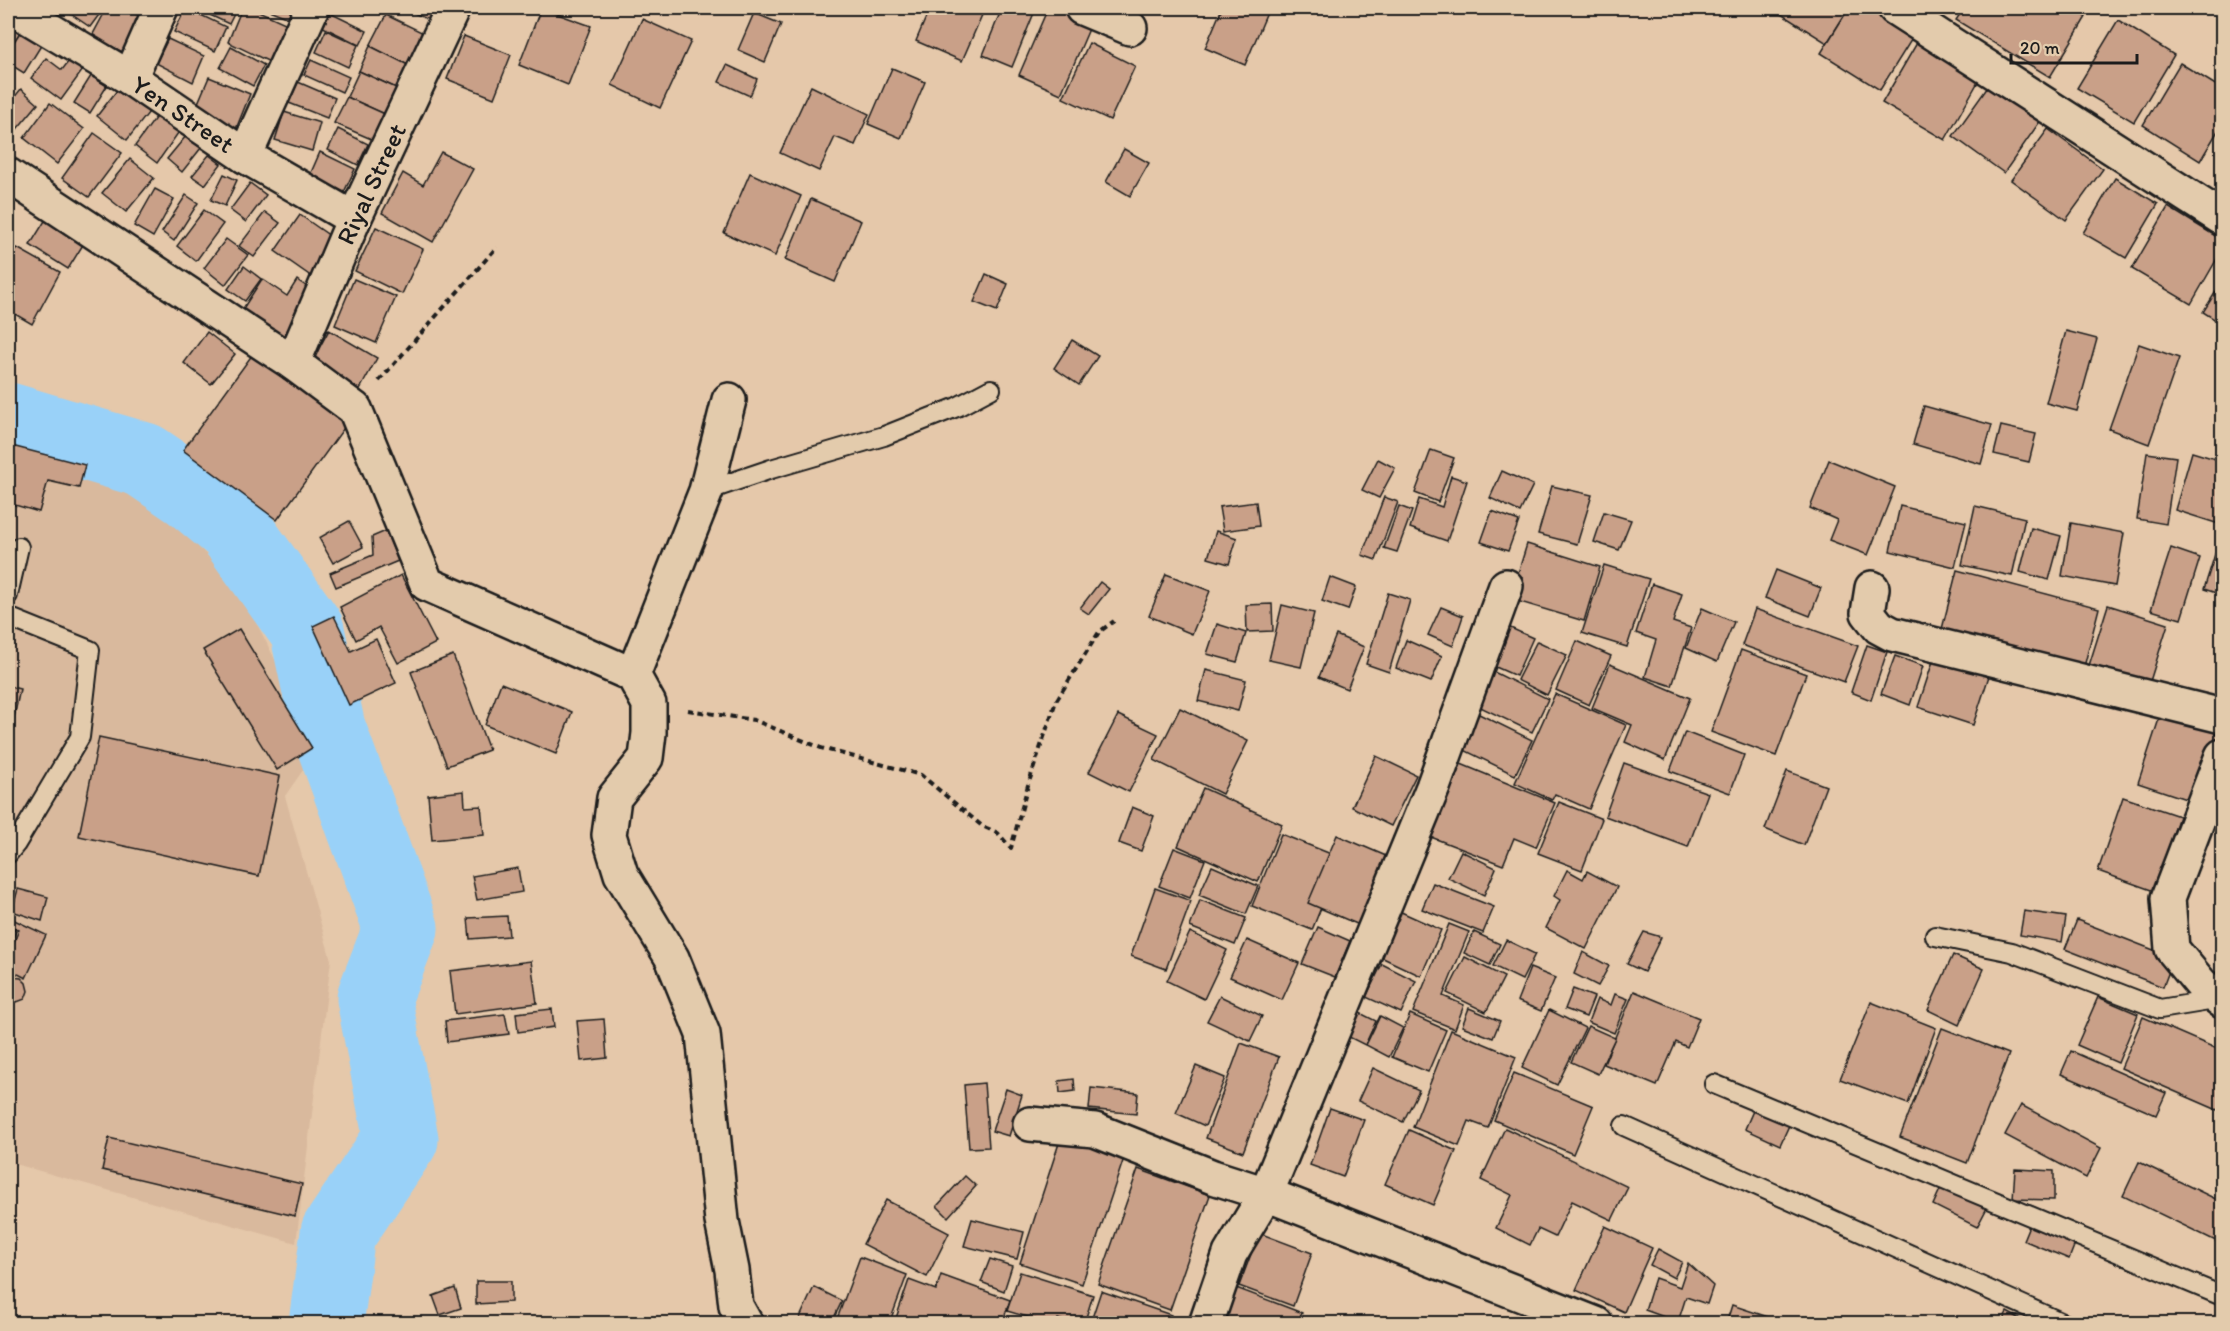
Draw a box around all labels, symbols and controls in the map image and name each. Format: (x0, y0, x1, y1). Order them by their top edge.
scale bar (2011, 27, 2137, 65)
text: 20 m (2020, 37, 2060, 59)
street label: Yen Street (126, 68, 241, 160)
street label: Riyal Street (329, 118, 413, 250)

